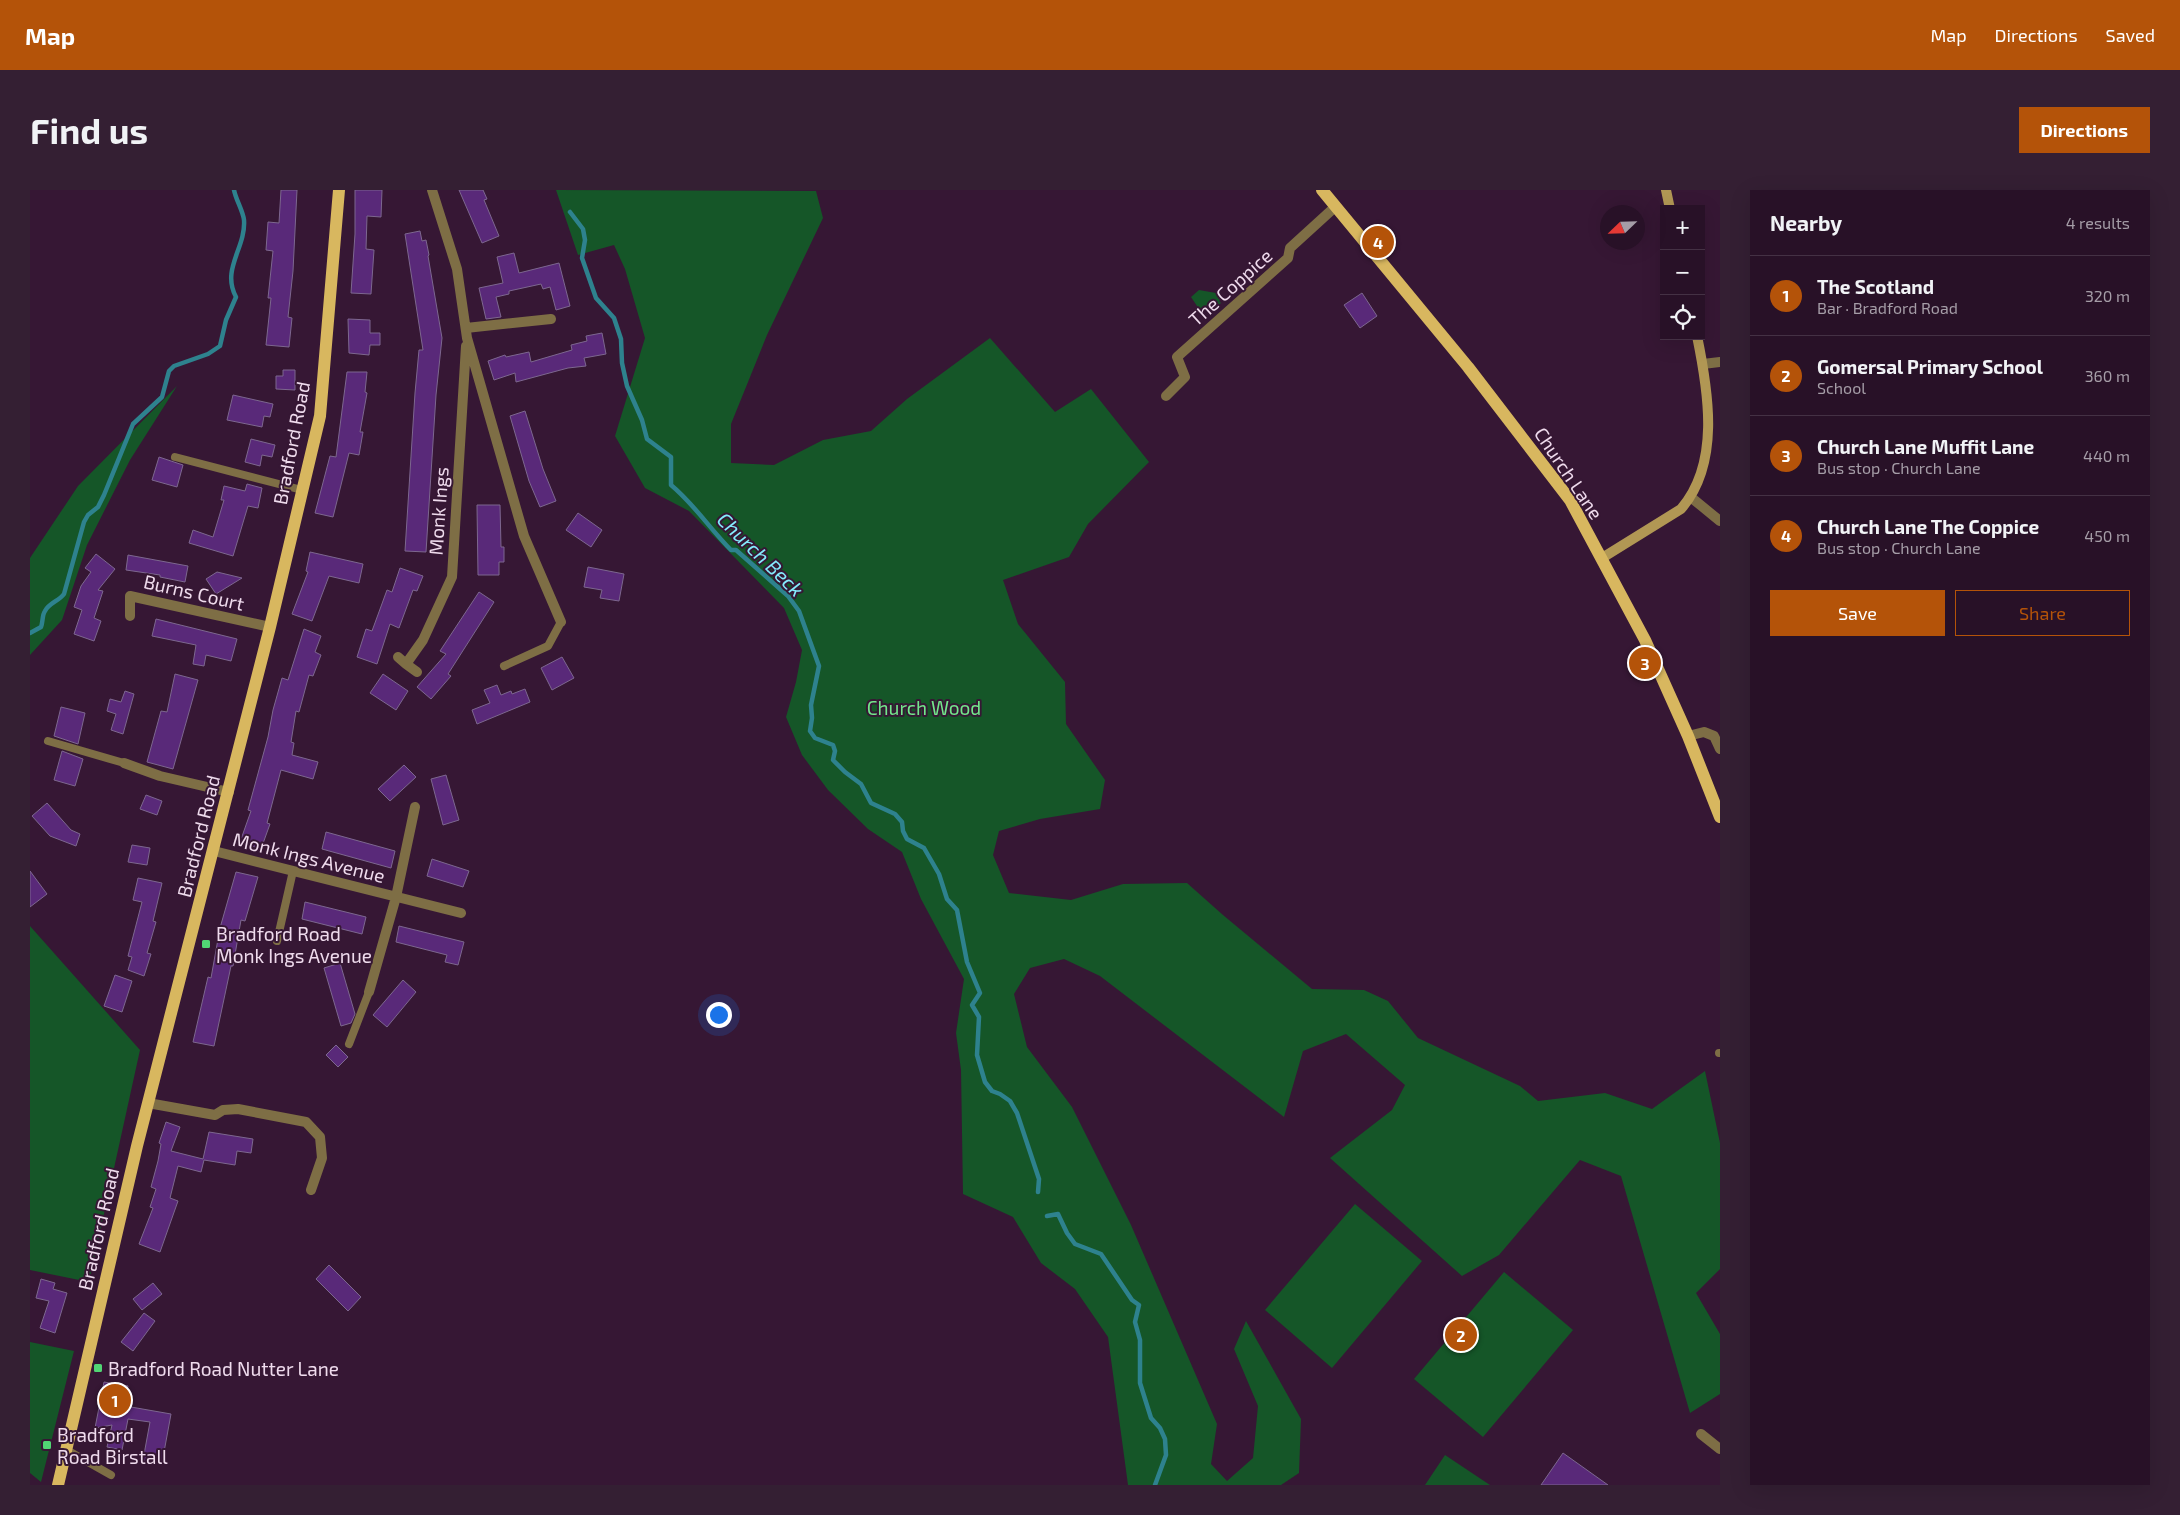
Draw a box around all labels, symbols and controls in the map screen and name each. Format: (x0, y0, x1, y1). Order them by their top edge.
text: Map (25, 21, 75, 50)
text: Map (1930, 24, 1967, 46)
text: Directions (1995, 24, 2078, 46)
text: Saved (2106, 24, 2155, 46)
button: Directions (2019, 107, 2150, 153)
text: Find us (30, 109, 148, 151)
north arrow (1600, 205, 1645, 250)
map controls (1660, 205, 1705, 340)
button: + (1660, 205, 1705, 250)
text: Nearby (1770, 210, 1842, 235)
text: 4 results (2066, 213, 2130, 232)
pin: 4 (1362, 223, 1394, 261)
street label: The Coppice (1184, 244, 1276, 330)
button: − (1660, 250, 1705, 295)
text: The Scotland (1817, 275, 1934, 298)
text: 1 (1783, 286, 1789, 305)
text: 320 m (2085, 286, 2130, 305)
button: locate (1660, 295, 1705, 340)
text: Bar · Bradford Road (1817, 298, 1958, 317)
text: Gomersal Primary School (1817, 355, 2043, 378)
text: 2 (1781, 366, 1791, 385)
text: 360 m (2085, 366, 2130, 385)
text: School (1817, 378, 1866, 397)
street label: Bradford Road (268, 380, 314, 506)
street label: Church Lane (1530, 423, 1608, 523)
text: Church Lane Muffit Lane (1817, 435, 2034, 458)
text: 3 (1781, 446, 1791, 465)
text: 440 m (2083, 446, 2130, 465)
text: Bus stop · Church Lane (1817, 458, 1981, 477)
street label: Monk Ings (423, 466, 453, 556)
water label: Church Beck (713, 507, 809, 601)
text: Church Lane The Coppice (1817, 515, 2039, 538)
text: 4 (1781, 526, 1791, 545)
text: 450 m (2084, 526, 2130, 545)
text: Bus stop · Church Lane (1817, 538, 1981, 557)
street label: Burns Court (141, 569, 247, 615)
button: Save (1770, 590, 1945, 636)
button: Share (1955, 590, 2130, 636)
pin: 3 (1629, 644, 1661, 682)
park label: Church Wood (867, 696, 981, 719)
street label: Bradford Road (172, 773, 224, 899)
street label: Monk Ings Avenue (231, 827, 387, 887)
place label: Bradford Road Monk Ings Avenue (216, 922, 372, 967)
marker: Bradford Road Monk Ings Avenue (200, 938, 212, 950)
your location (706, 1002, 732, 1028)
street label: Bradford Road (73, 1166, 123, 1292)
pin: 2 (1445, 1316, 1477, 1354)
place label: Bradford Road Nutter Lane (108, 1357, 339, 1380)
marker: Bradford Road Nutter Lane (92, 1362, 104, 1374)
pin: 1 (99, 1381, 131, 1419)
place label: Bradford Road Birstall (57, 1423, 168, 1468)
marker: Bradford Road Birstall (41, 1439, 53, 1451)

